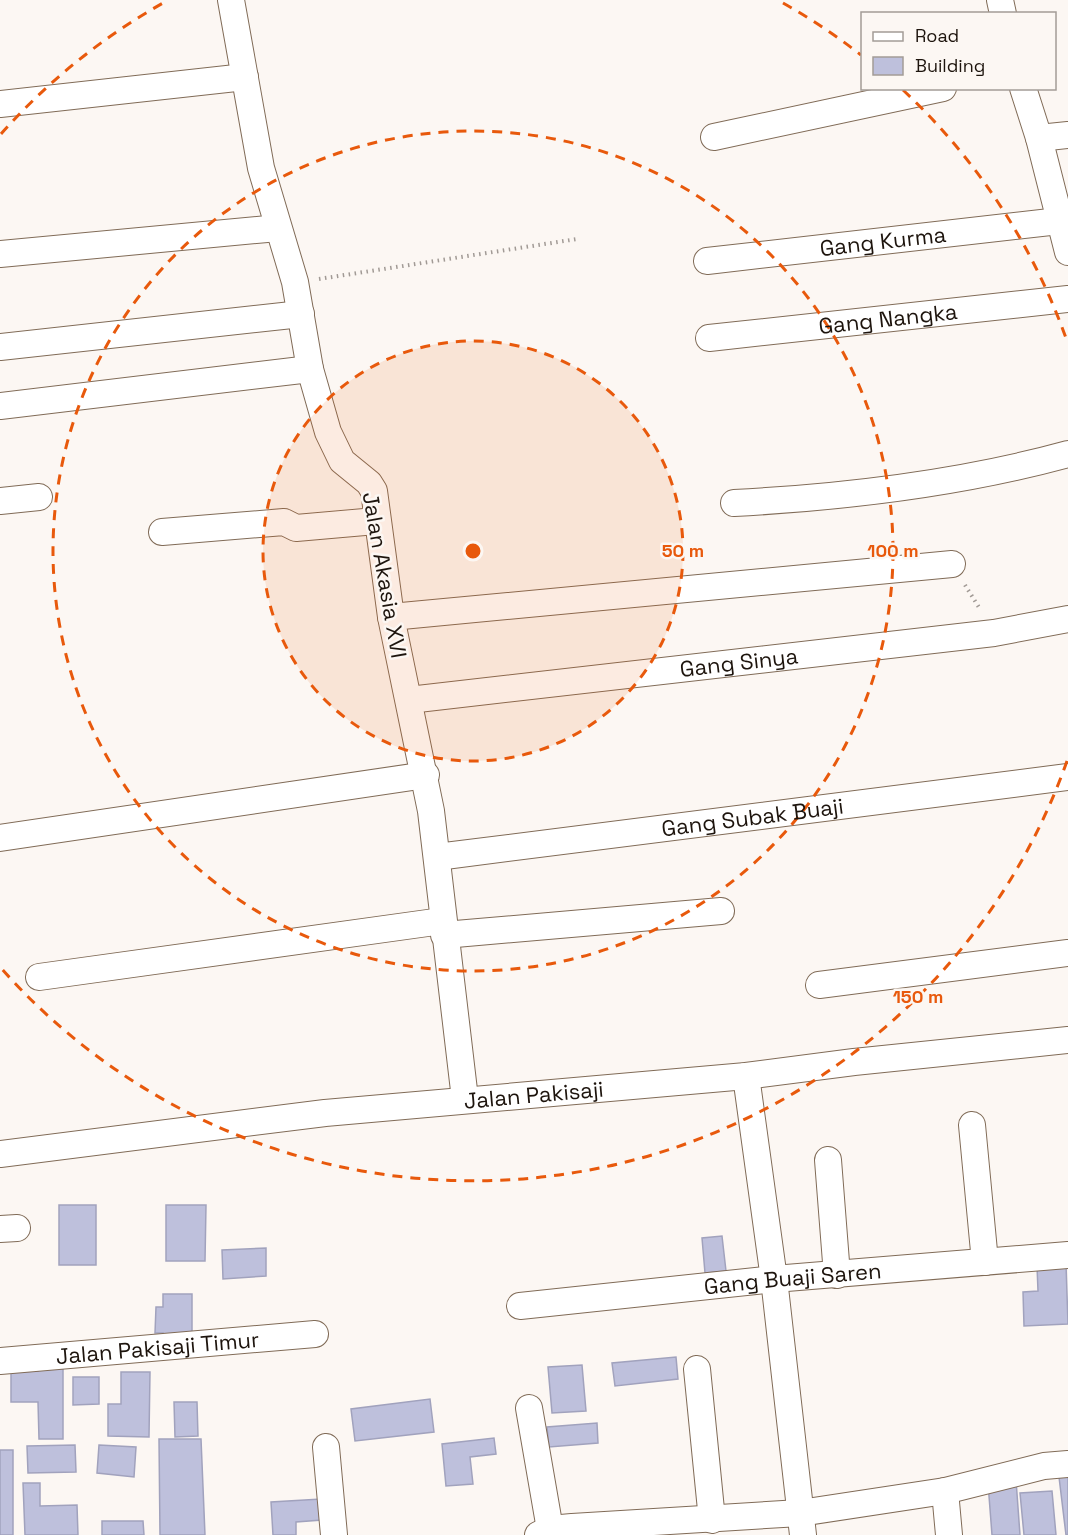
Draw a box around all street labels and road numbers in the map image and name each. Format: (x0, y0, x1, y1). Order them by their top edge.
street label: Gang Kurma (818, 220, 948, 262)
street label: Gang Nangka (817, 297, 959, 340)
street label: Jalan Akasia XVI (357, 490, 413, 660)
street label: Gang Sinya (678, 642, 800, 683)
street label: Gang Subak Buaji (660, 792, 845, 842)
street label: Jalan Pakisaji (463, 1075, 605, 1115)
street label: Gang Buaji Saren (702, 1256, 882, 1300)
street label: Jalan Pakisaji Timur (55, 1325, 260, 1370)

